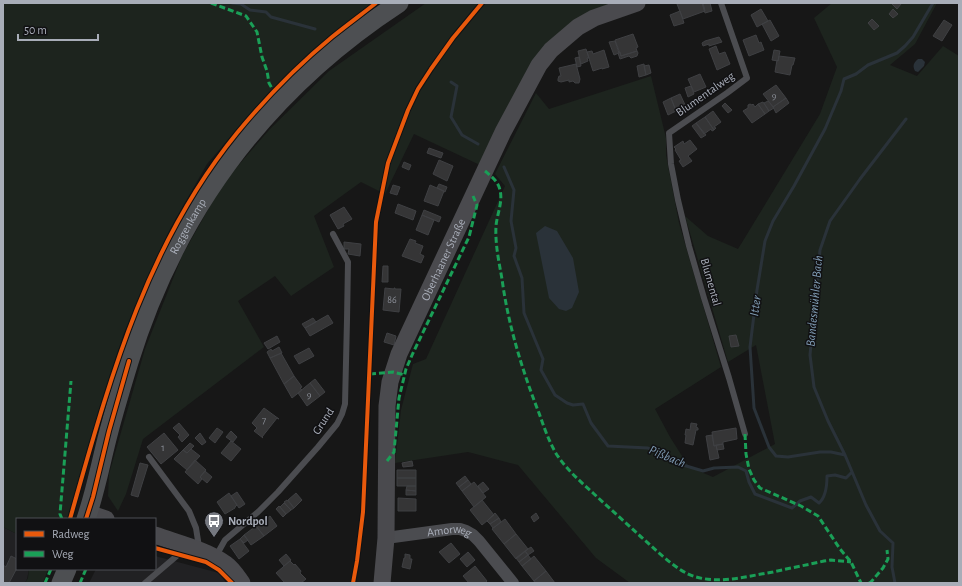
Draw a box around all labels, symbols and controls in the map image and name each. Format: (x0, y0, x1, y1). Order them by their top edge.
scale bar (18, 16, 98, 42)
text: 50 m (24, 24, 47, 36)
street label: Blumentalweg (674, 69, 737, 118)
house number: 9 (772, 91, 777, 101)
street label: Roggenkamp (167, 196, 208, 256)
street label: Oberhaaner Straße (419, 217, 468, 303)
water label: Bandesmühler Bach (805, 255, 825, 347)
street label: Blumental (698, 257, 724, 307)
water label: Itter (748, 294, 764, 317)
house number: 86 (387, 295, 397, 305)
house number: 9 (307, 390, 312, 400)
street label: Grund (310, 405, 336, 437)
house number: 7 (262, 416, 266, 426)
house number: 1 (161, 443, 165, 453)
water label: Pißbach (647, 444, 687, 470)
bus stop icon: Nordpol (203, 510, 225, 538)
place label: Nordpol (228, 515, 268, 527)
legend (16, 518, 156, 570)
street label: Amorweg (426, 523, 474, 539)
text: Radweg (52, 528, 89, 540)
text: Weg (52, 548, 74, 560)

